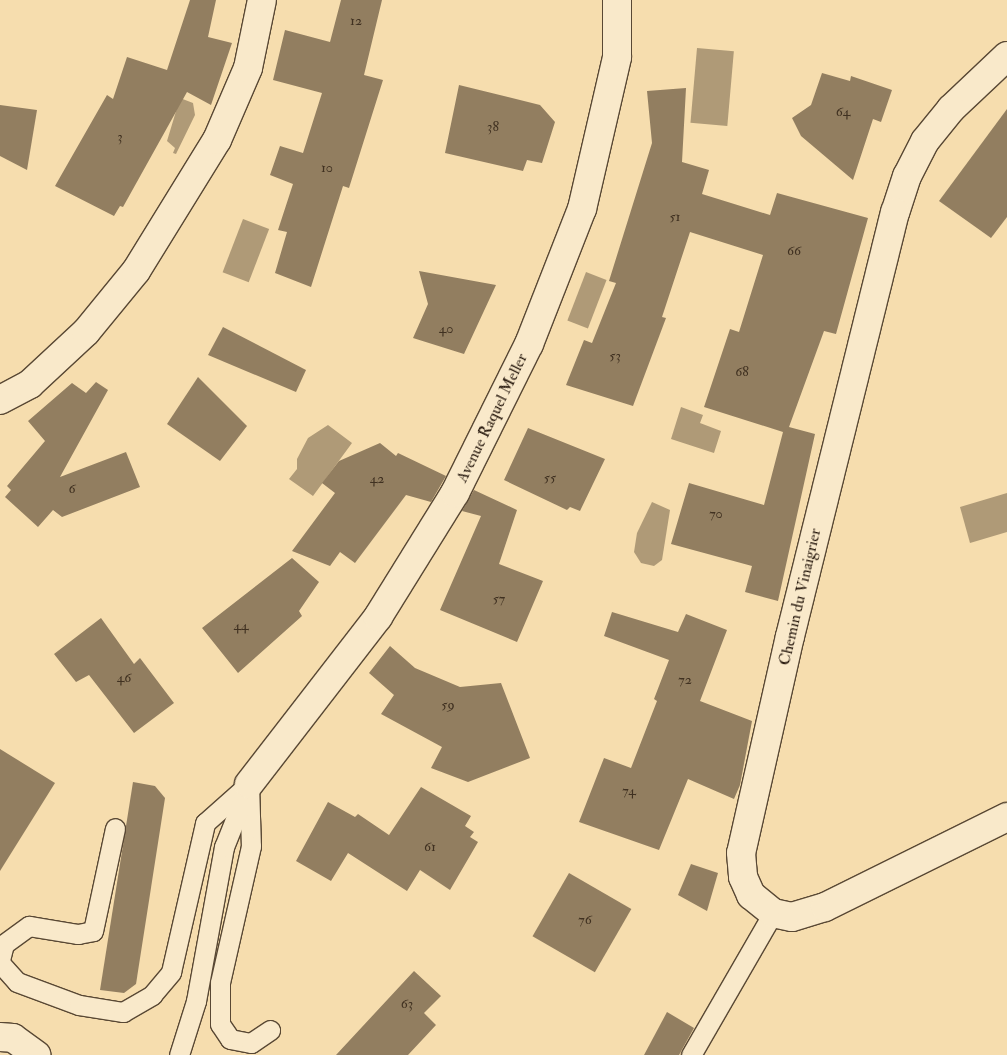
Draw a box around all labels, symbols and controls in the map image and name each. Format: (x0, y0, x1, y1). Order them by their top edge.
house number: 12 (350, 13, 362, 29)
house number: 64 (836, 104, 850, 120)
house number: 38 (487, 119, 499, 135)
house number: 3 (117, 129, 123, 145)
house number: 10 (321, 160, 333, 176)
house number: 51 (669, 209, 681, 225)
house number: 66 (787, 243, 801, 259)
house number: 40 (439, 321, 453, 337)
house number: 53 (609, 348, 621, 364)
street label: Avenue Raquel Meller (452, 350, 532, 486)
house number: 68 (735, 364, 749, 380)
house number: 55 (544, 470, 556, 486)
house number: 42 (370, 471, 384, 487)
house number: 6 (68, 481, 76, 497)
house number: 70 (709, 506, 723, 522)
street label: Chemin du Vinaigrier (775, 527, 825, 667)
house number: 57 (493, 591, 505, 607)
house number: 44 (233, 618, 249, 634)
house number: 46 (117, 670, 131, 686)
house number: 72 (678, 672, 692, 688)
house number: 59 (441, 697, 455, 713)
house number: 74 (622, 783, 636, 799)
house number: 61 (424, 839, 436, 855)
house number: 76 (578, 912, 592, 928)
house number: 63 (401, 996, 413, 1012)

